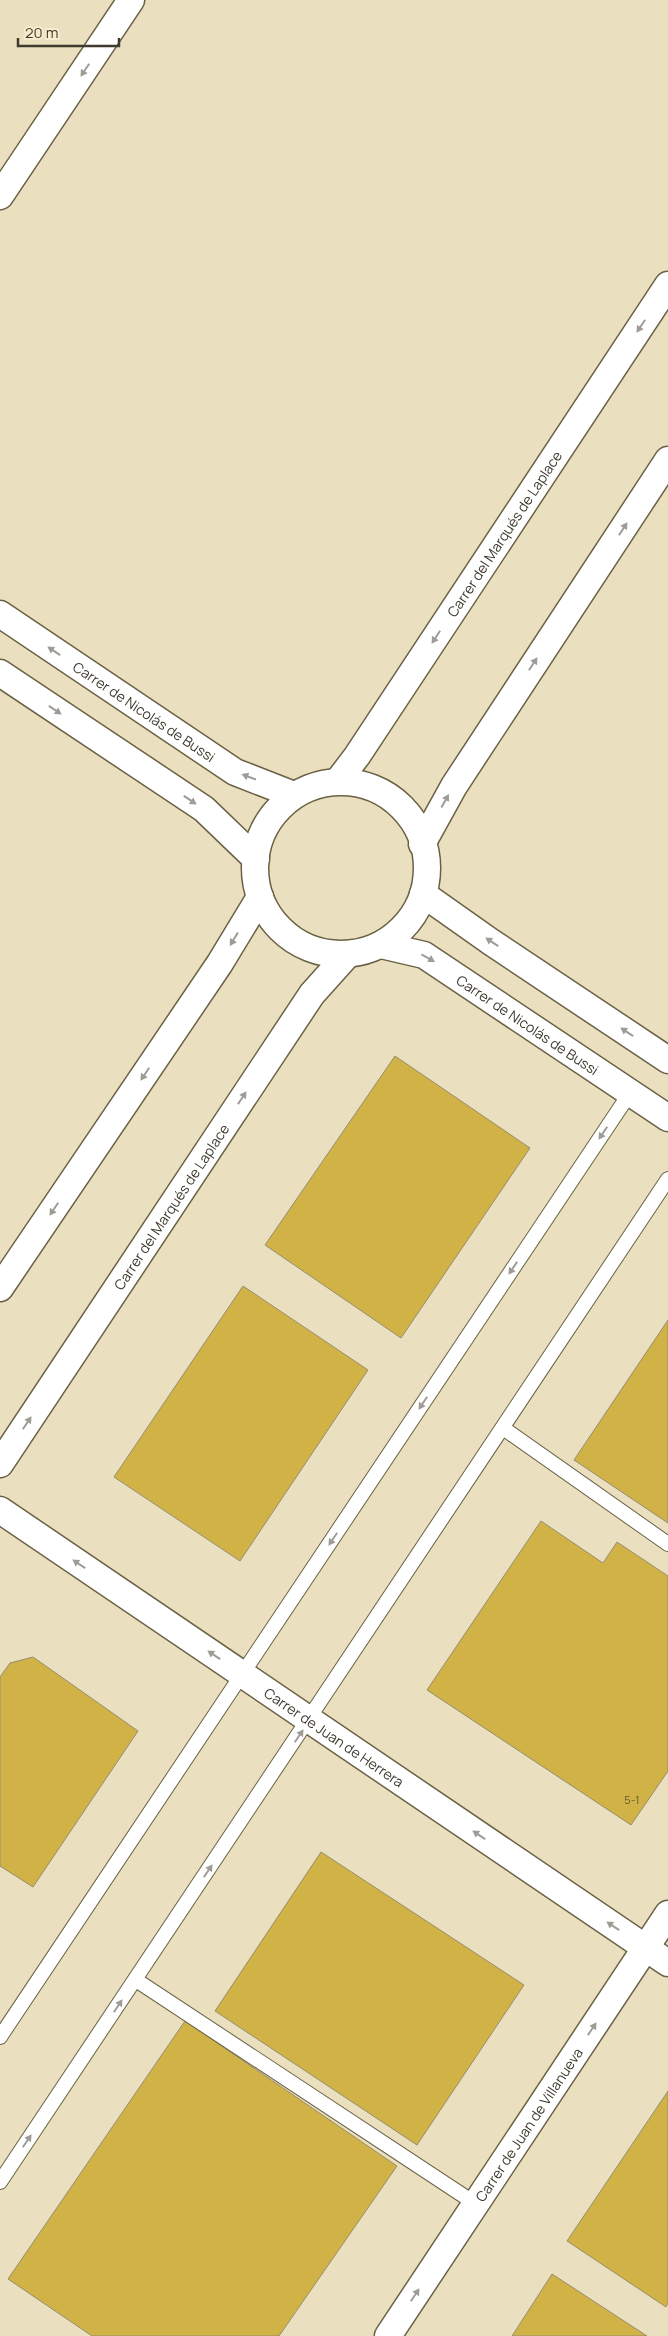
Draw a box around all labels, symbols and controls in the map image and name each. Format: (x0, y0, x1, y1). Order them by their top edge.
scale bar (18, 15, 119, 47)
text: 20 m (25, 22, 58, 43)
one-way arrow (80, 63, 90, 76)
one-way arrow (636, 319, 646, 333)
street label: Carrer del Marqués de Laplace (442, 447, 566, 620)
one-way arrow (618, 522, 628, 535)
one-way arrow (431, 630, 441, 643)
one-way arrow (47, 646, 61, 655)
street label: Carrer de Nicolás de Bussi (70, 657, 219, 766)
one-way arrow (529, 658, 538, 671)
one-way arrow (48, 705, 62, 715)
one-way arrow (241, 773, 256, 780)
one-way arrow (441, 794, 449, 808)
one-way arrow (184, 795, 197, 805)
one-way arrow (230, 932, 239, 945)
one-way arrow (485, 938, 499, 947)
one-way arrow (420, 954, 435, 962)
street label: Carrer de Nicolás de Bussi (453, 970, 603, 1079)
one-way arrow (621, 1028, 634, 1037)
one-way arrow (140, 1067, 150, 1081)
one-way arrow (237, 1091, 247, 1105)
street label: Carrer del Marqués de Laplace (109, 1120, 233, 1293)
one-way arrow (598, 1126, 608, 1140)
one-way arrow (49, 1202, 59, 1215)
one-way arrow (508, 1262, 518, 1275)
one-way arrow (418, 1397, 428, 1410)
one-way arrow (22, 1417, 32, 1430)
one-way arrow (328, 1532, 337, 1545)
one-way arrow (73, 1559, 86, 1569)
one-way arrow (207, 1650, 221, 1660)
street label: Carrer de Juan de Herrera (261, 1683, 408, 1791)
one-way arrow (294, 1729, 303, 1743)
house number: 5-1 (624, 1792, 640, 1807)
one-way arrow (472, 1830, 485, 1840)
one-way arrow (203, 1864, 213, 1878)
one-way arrow (606, 1921, 620, 1931)
one-way arrow (113, 1999, 123, 2013)
one-way arrow (587, 2022, 597, 2035)
street label: Carrer de Juan de Villanueva (470, 2044, 586, 2205)
one-way arrow (22, 2134, 32, 2148)
one-way arrow (410, 2289, 420, 2302)

